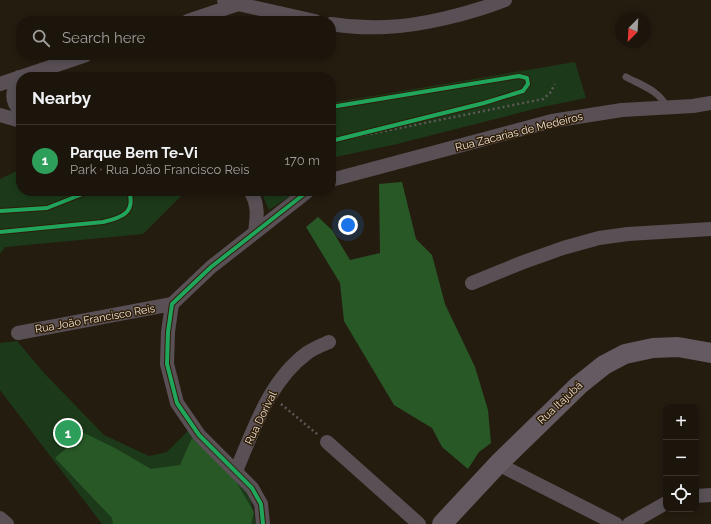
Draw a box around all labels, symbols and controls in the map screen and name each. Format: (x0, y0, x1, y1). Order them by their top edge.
north arrow (615, 12, 651, 48)
search box (16, 16, 336, 60)
icon: search (30, 27, 52, 49)
text: Search here (62, 29, 145, 47)
text: Nearby (32, 88, 91, 108)
street label: Rua Zacarias de Medeiros (454, 110, 584, 154)
text: Parque Bem Te-Vi (70, 144, 198, 162)
text: 1 (42, 153, 48, 168)
text: 170 m (284, 153, 320, 168)
text: Park · Rua João Francisco Reis (70, 162, 250, 177)
your location (338, 215, 358, 235)
street label: Rua João Francisco Reis (34, 302, 156, 336)
street label: Rua Itajubá (535, 379, 585, 427)
street label: Rua Dorival (242, 389, 280, 447)
map controls (663, 404, 699, 512)
button: + (663, 404, 699, 440)
pin: 1 (55, 418, 81, 448)
button: − (663, 440, 699, 476)
button: locate (663, 476, 699, 512)

